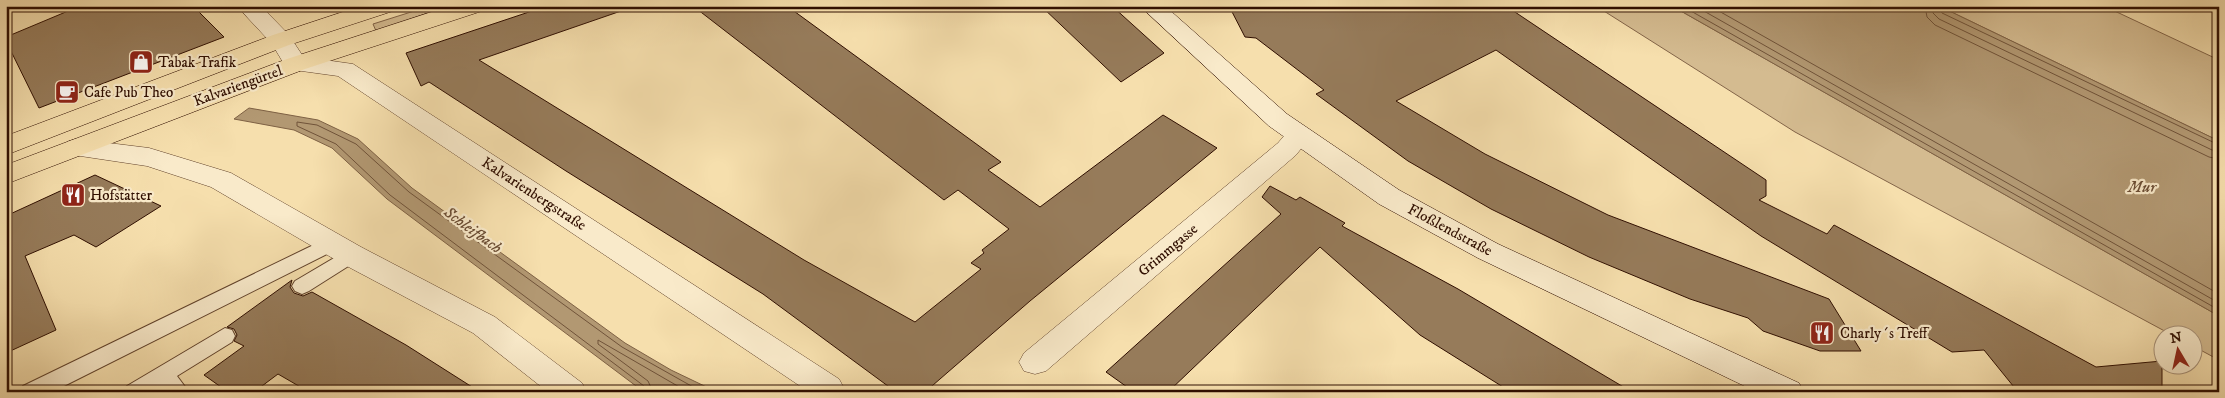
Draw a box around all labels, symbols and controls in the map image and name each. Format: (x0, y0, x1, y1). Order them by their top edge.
shop icon: Tabak Trafik (128, 49, 154, 75)
place label: Tabak Trafik (158, 53, 237, 72)
street label: Kalvariengürtel (191, 61, 286, 111)
cafe icon: Cafe Pub Theo (54, 79, 80, 105)
place label: Cafe Pub Theo (84, 83, 173, 102)
street label: Kalvarienbergstraße (478, 153, 590, 235)
water label: Mur (2127, 177, 2157, 197)
restaurant icon: Hofstätter (60, 182, 86, 208)
place label: Hofstätter (90, 186, 152, 205)
street label: Floßlendstraße (1404, 200, 1496, 260)
water label: Schleifbach (439, 202, 506, 258)
street label: Grimmgasse (1134, 219, 1202, 281)
restaurant icon: Charly´s Treff (1809, 320, 1835, 346)
place label: Charly´s Treff (1840, 324, 1930, 343)
north arrow (2152, 326, 2202, 376)
text: N (2169, 328, 2184, 348)

